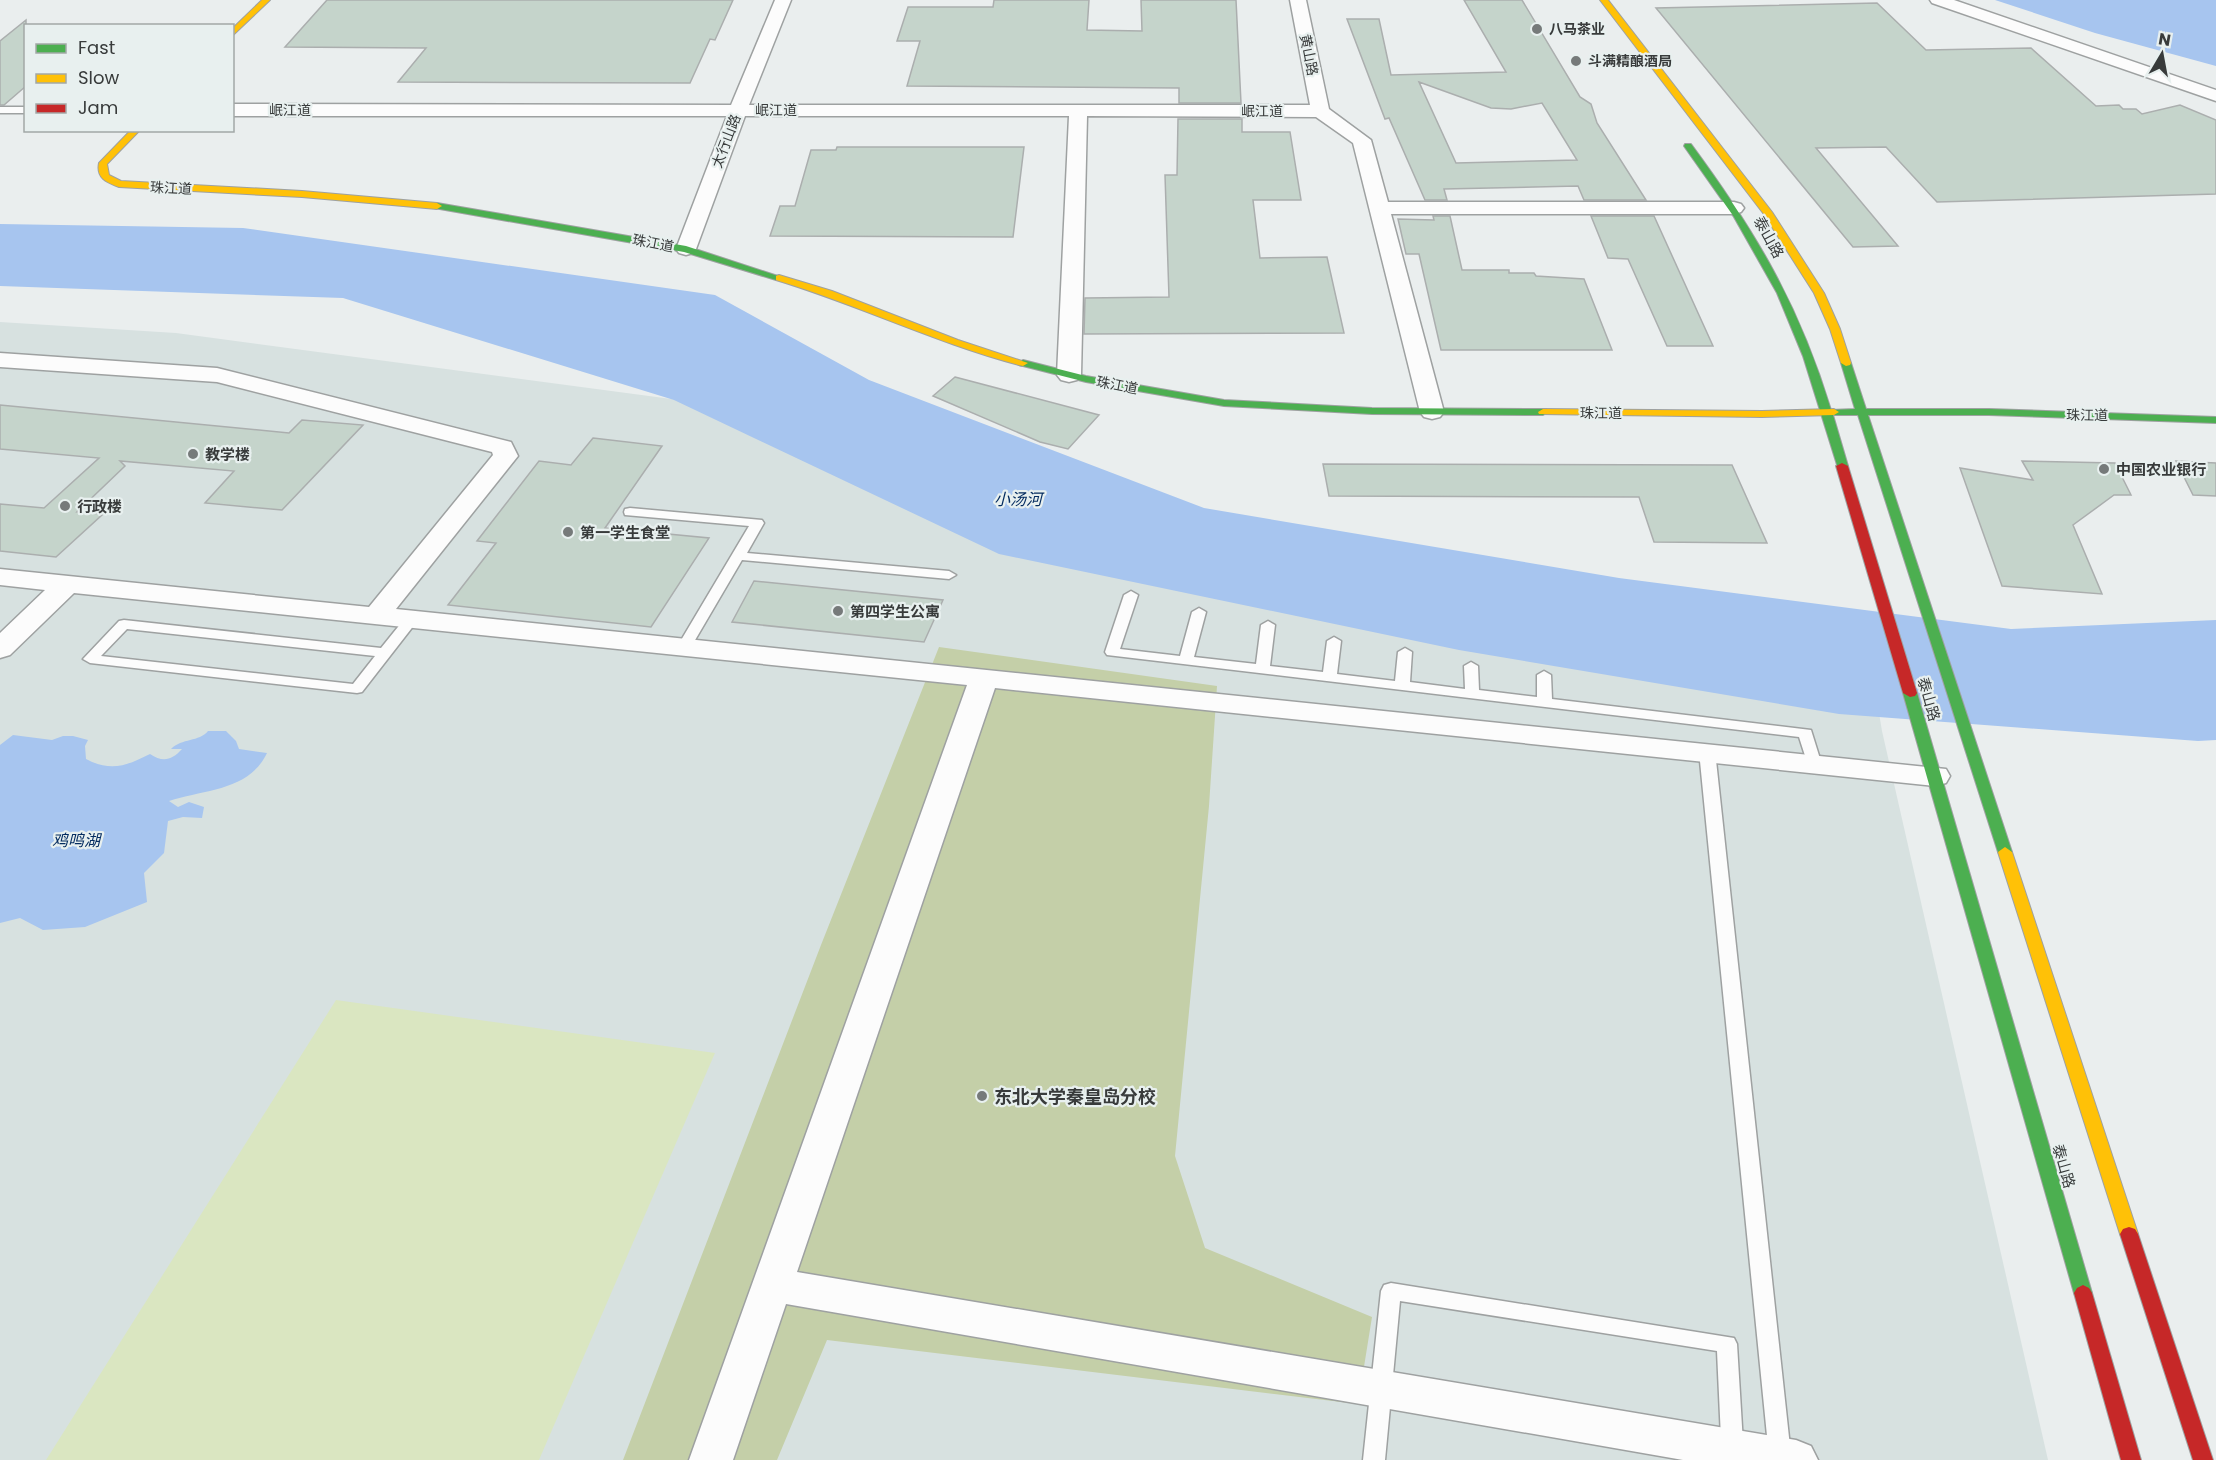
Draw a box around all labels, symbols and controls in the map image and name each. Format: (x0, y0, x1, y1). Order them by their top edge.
place label: 八马茶业 (1549, 19, 1605, 39)
marker: 八马茶业 (1530, 22, 1544, 36)
legend (24, 24, 234, 132)
north arrow (2132, 24, 2192, 84)
text: N (2157, 27, 2172, 52)
street label: 黄山路 (1295, 32, 1323, 78)
text: Fast (78, 35, 115, 60)
place label: 斗满精酿酒局 (1588, 51, 1672, 71)
marker: 斗满精酿酒局 (1569, 54, 1583, 68)
text: Slow (78, 65, 120, 90)
text: Jam (78, 95, 118, 120)
street label: 岷江道 (269, 100, 311, 120)
street label: 岷江道 (755, 100, 797, 120)
street label: 岷江道 (1241, 101, 1283, 121)
street label: 太行山路 (707, 111, 745, 171)
street label: 珠江道 (150, 177, 192, 199)
street label: 泰山路 (1749, 212, 1789, 262)
street label: 珠江道 (630, 229, 676, 257)
street label: 珠江道 (1094, 371, 1140, 399)
street label: 珠江道 (1580, 403, 1622, 423)
street label: 珠江道 (2066, 405, 2108, 425)
place label: 教学楼 (205, 444, 250, 465)
marker: 教学楼 (186, 447, 200, 461)
place label: 中国农业银行 (2116, 459, 2206, 480)
marker: 中国农业银行 (2097, 462, 2111, 476)
water label: 小汤河 (994, 488, 1045, 511)
place label: 行政楼 (77, 496, 122, 517)
marker: 行政楼 (58, 499, 72, 513)
place label: 第一学生食堂 (580, 522, 670, 543)
marker: 第一学生食堂 (561, 525, 575, 539)
place label: 第四学生公寓 (850, 601, 940, 622)
marker: 第四学生公寓 (831, 604, 845, 618)
street label: 泰山路 (1913, 674, 1945, 724)
water label: 鸡鸣湖 (52, 829, 103, 852)
place label: 东北大学秦皇岛分校 (994, 1084, 1156, 1109)
marker: 东北大学秦皇岛分校 (975, 1089, 989, 1103)
street label: 泰山路 (2048, 1141, 2080, 1191)

